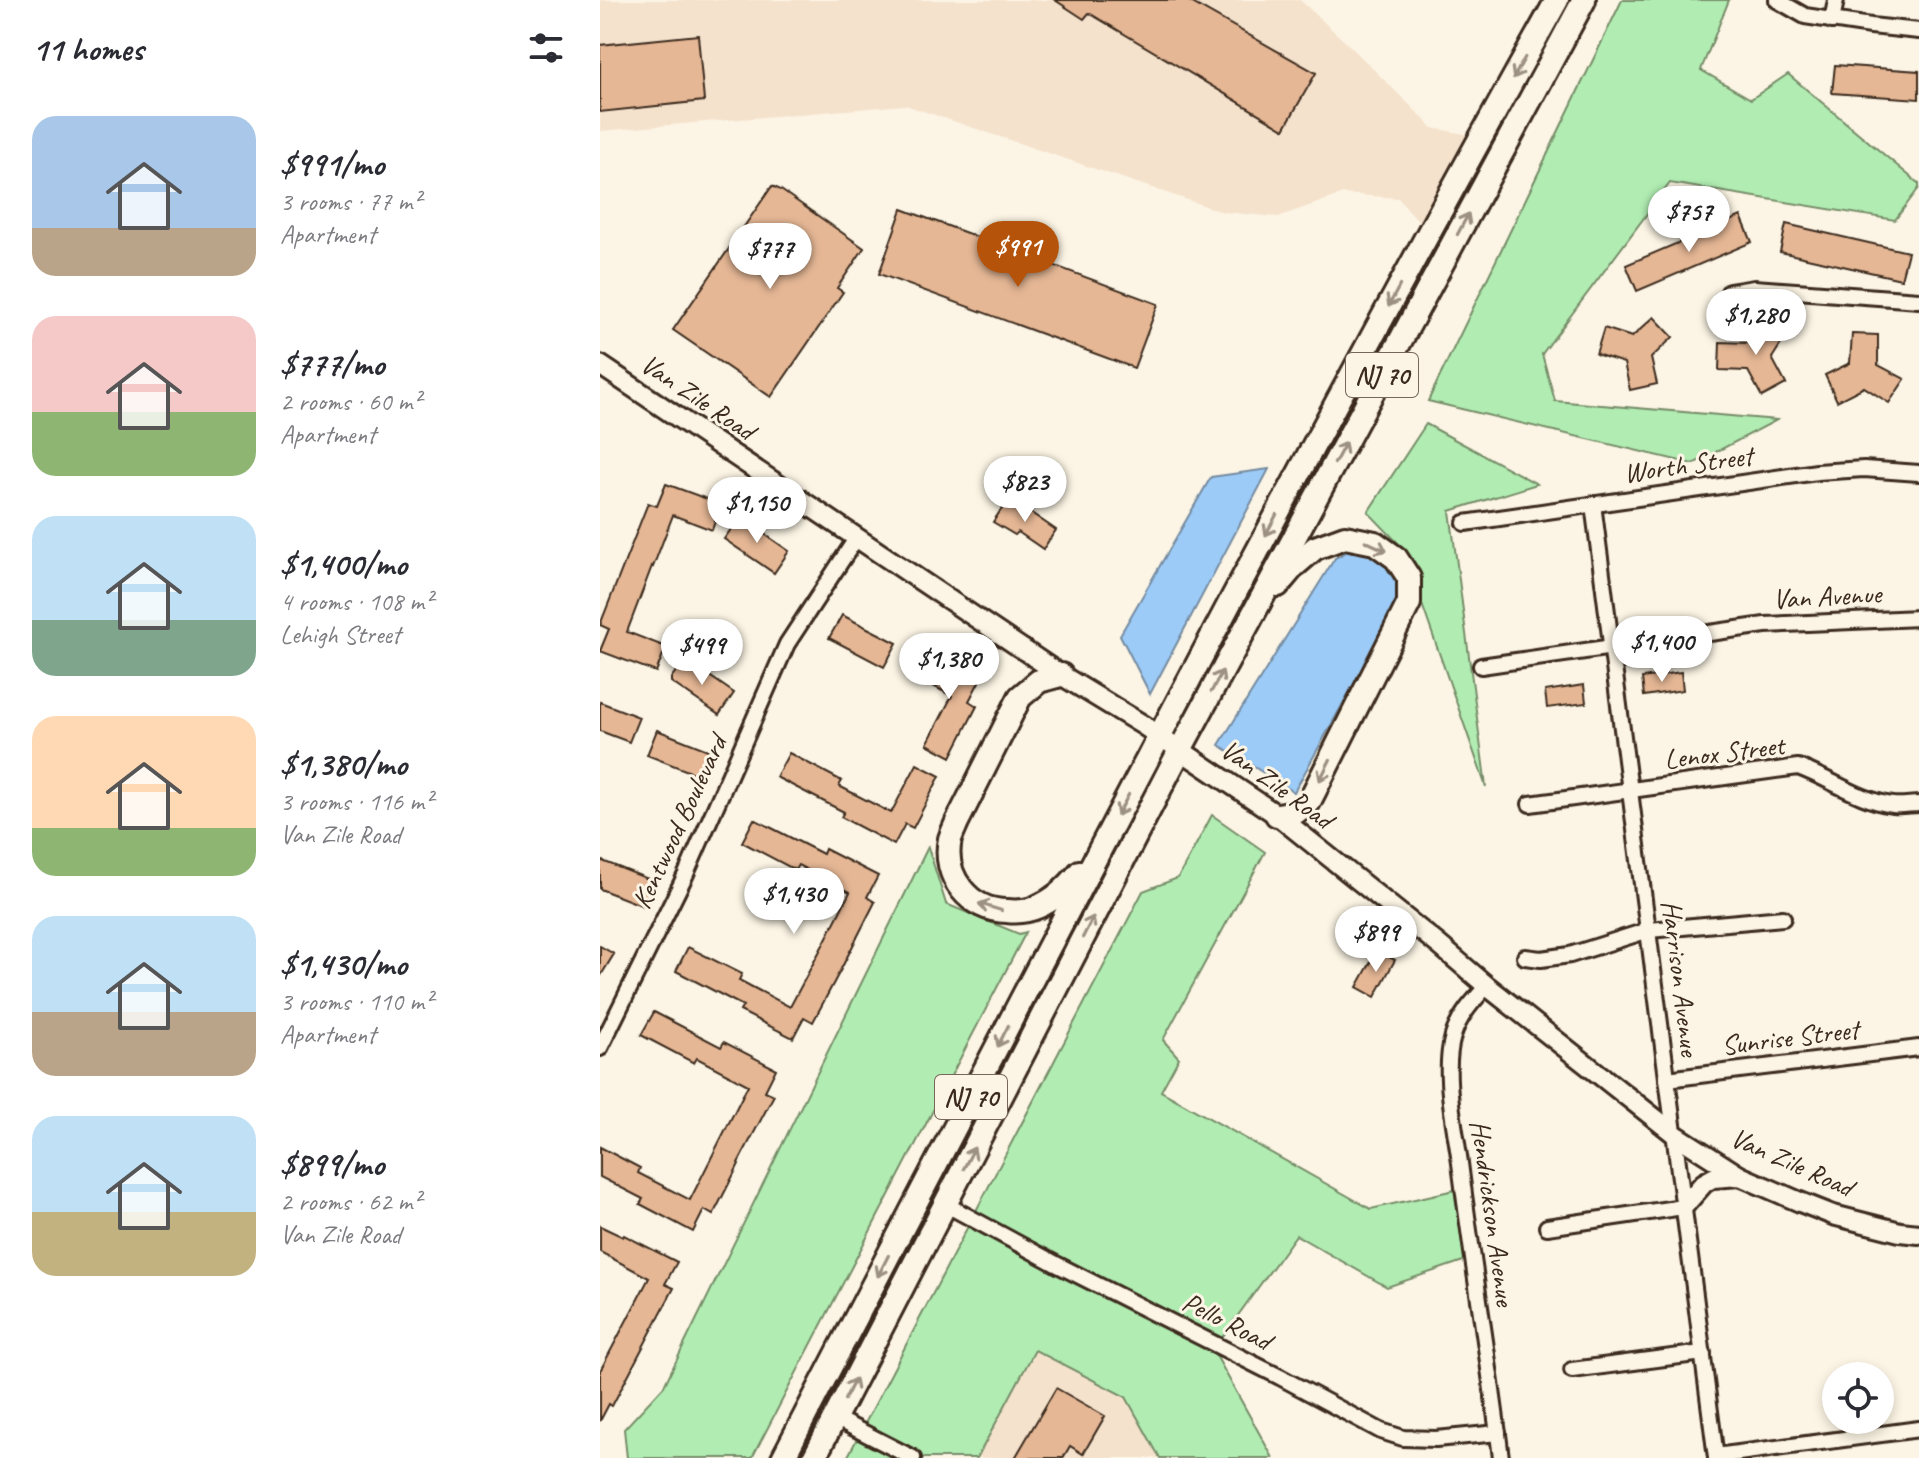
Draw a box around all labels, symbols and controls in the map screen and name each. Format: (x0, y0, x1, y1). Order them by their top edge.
icon: filters (524, 26, 568, 70)
text: 11 homes (32, 27, 143, 70)
one-way arrow (1511, 56, 1527, 79)
text: $991/mo (280, 142, 384, 185)
icon: home (96, 148, 192, 244)
text: 3 rooms · 77 m² (280, 185, 421, 218)
pin: $757 (1642, 186, 1736, 254)
text: $757 (1666, 195, 1712, 228)
one-way arrow (1456, 212, 1472, 236)
text: Apartment (280, 218, 376, 251)
pin: $991 (971, 221, 1065, 289)
pin: $777 (723, 223, 817, 291)
text: $991 (995, 230, 1041, 263)
text: $777 (747, 232, 793, 265)
one-way arrow (1386, 284, 1402, 307)
pin: $1,280 (1691, 289, 1821, 357)
text: $1,280 (1724, 298, 1788, 331)
text: $777/mo (280, 342, 384, 385)
street label: Van Zile Road (634, 346, 765, 450)
icon: home (96, 348, 192, 444)
road number: NJ 70 (1346, 353, 1418, 397)
text: 2 rooms · 60 m² (280, 385, 421, 418)
text: Apartment (280, 418, 376, 451)
street label: Worth Street (1622, 437, 1758, 490)
one-way arrow (1333, 441, 1348, 465)
pin: $823 (978, 456, 1072, 524)
text: $823 (1002, 465, 1048, 498)
pin: $1,150 (692, 477, 822, 545)
text: $1,150 (725, 486, 789, 519)
one-way arrow (1263, 513, 1279, 537)
one-way arrow (1363, 540, 1387, 555)
text: $1,400/mo (280, 542, 407, 585)
icon: home (96, 548, 192, 644)
street label: Van Avenue (1772, 576, 1884, 616)
text: 4 rooms · 108 m² (280, 585, 432, 618)
pin: $1,400 (1597, 616, 1727, 684)
text: Lehigh Street (280, 618, 400, 651)
pin: $499 (655, 619, 749, 687)
text: $1,400 (1630, 625, 1694, 658)
text: $499 (679, 628, 725, 661)
pin: $1,380 (884, 633, 1014, 701)
text: $1,380 (917, 642, 981, 675)
one-way arrow (1209, 670, 1225, 694)
street label: Kentwood Boulevard (624, 726, 736, 914)
street label: Lenox Street (1662, 727, 1789, 777)
street label: Van Zile Road (1214, 732, 1343, 839)
text: $1,380/mo (280, 742, 407, 785)
icon: home (96, 748, 192, 844)
one-way arrow (1317, 758, 1332, 782)
text: 3 rooms · 116 m² (280, 785, 432, 818)
one-way arrow (1114, 793, 1130, 817)
text: Van Zile Road (280, 818, 401, 851)
pin: $1,430 (729, 868, 859, 936)
text: $1,430 (762, 877, 826, 910)
street label: Harrison Avenue (1654, 898, 1708, 1060)
one-way arrow (978, 899, 1003, 914)
pin: $899 (1329, 906, 1423, 974)
one-way arrow (1081, 915, 1097, 939)
text: $899 (1353, 915, 1399, 948)
text: $1,430/mo (280, 942, 407, 985)
icon: home (96, 948, 192, 1044)
text: 3 rooms · 110 m² (280, 985, 432, 1018)
street label: Sunrise Street (1720, 1011, 1864, 1063)
text: Apartment (280, 1018, 376, 1051)
one-way arrow (994, 1023, 1010, 1047)
road number: NJ 70 (935, 1075, 1007, 1119)
street label: Hendrickson Avenue (1463, 1118, 1524, 1310)
street label: Van Zile Road (1725, 1120, 1862, 1206)
text: $899/mo (280, 1142, 384, 1185)
one-way arrow (962, 1146, 978, 1170)
icon: home (96, 1148, 192, 1244)
text: 2 rooms · 62 m² (280, 1185, 421, 1218)
text: Van Zile Road (280, 1218, 401, 1251)
one-way arrow (874, 1254, 890, 1278)
street label: Pello Road (1177, 1284, 1281, 1360)
map controls (1822, 1362, 1894, 1434)
button: locate (1822, 1362, 1894, 1434)
one-way arrow (842, 1377, 858, 1401)

